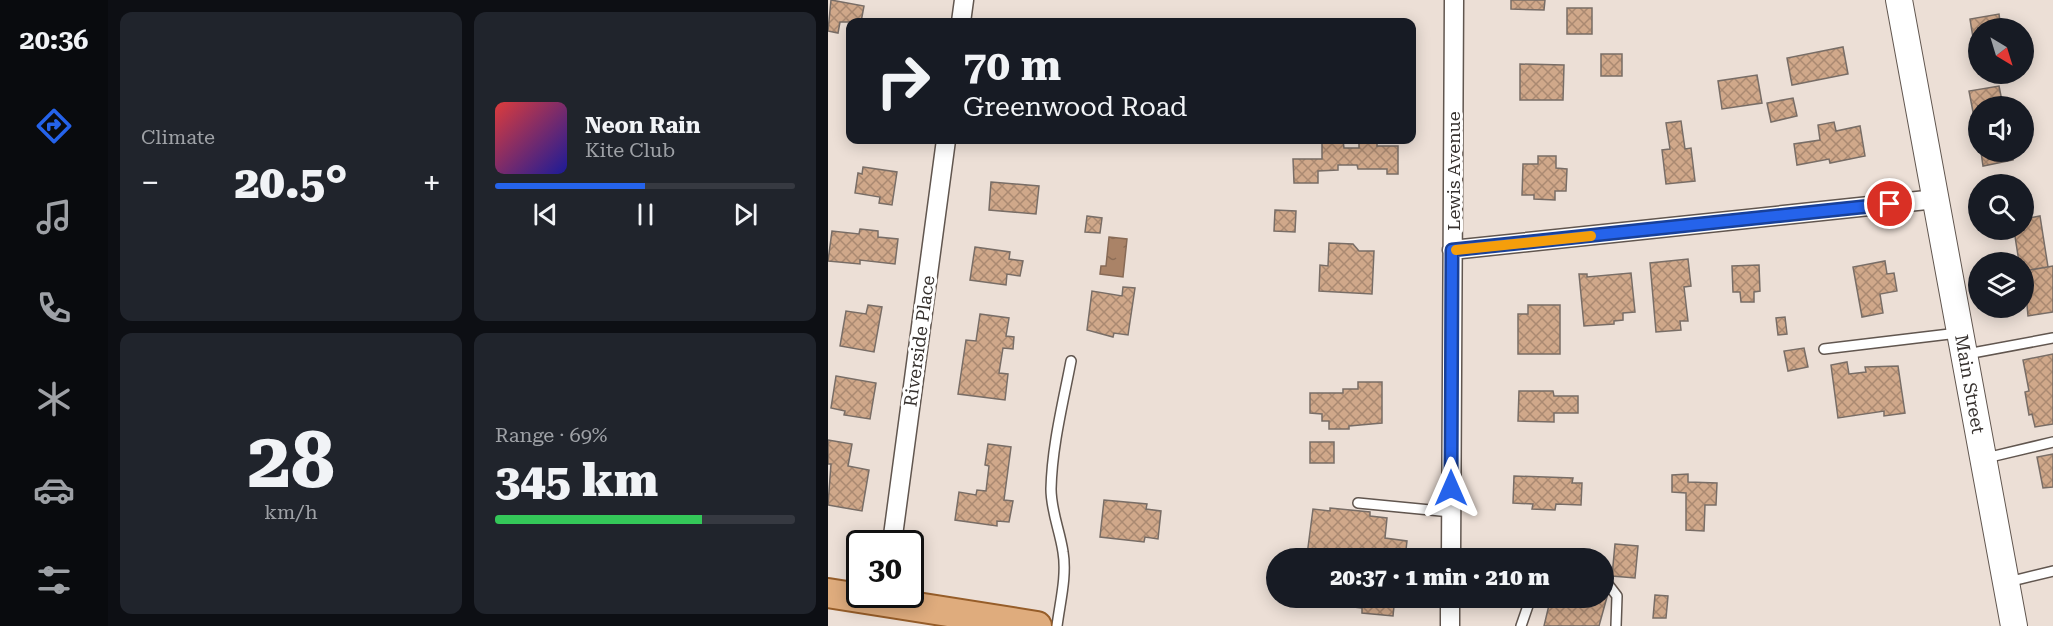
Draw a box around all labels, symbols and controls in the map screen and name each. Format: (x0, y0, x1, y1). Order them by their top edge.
north arrow (1968, 18, 2034, 84)
map controls (1968, 18, 2034, 318)
text: 20:36 (20, 24, 88, 56)
text: 70 m (963, 41, 1061, 90)
icon: right (864, 42, 942, 120)
text: Greenwood Road (963, 91, 1187, 123)
button: sound (1968, 96, 2034, 162)
icon: directions (33, 105, 75, 147)
street label: Lewis Avenue (1443, 111, 1464, 231)
text: Neon Rain (585, 113, 700, 138)
text: Climate (141, 125, 215, 149)
text: Kite Club (585, 138, 675, 162)
text: 20.5° (234, 156, 348, 209)
text: − (141, 163, 159, 202)
text: + (423, 163, 441, 202)
button: search (1968, 174, 2034, 240)
pin (1864, 178, 1915, 229)
icon: arrive (1873, 187, 1906, 220)
icon: music (33, 196, 75, 238)
icon: previous (529, 198, 562, 231)
icon: pause (629, 198, 662, 231)
icon: next (729, 198, 762, 231)
button: layers (1968, 252, 2034, 318)
street label: Riverside Place (899, 274, 939, 408)
icon: phone (33, 287, 75, 329)
street label: Main Street (1951, 333, 1989, 435)
icon: climate (33, 378, 75, 420)
text: 28 (247, 415, 335, 506)
text: Range · 69% (495, 423, 607, 447)
text: 345 km (495, 454, 658, 507)
position arrow (1419, 456, 1483, 520)
icon: car (33, 469, 75, 511)
text: km/h (264, 500, 318, 524)
speed limit sign: 30 (846, 530, 924, 608)
icon: filters (33, 559, 75, 601)
text: 20:37 · 1 min · 210 m (1330, 565, 1550, 590)

